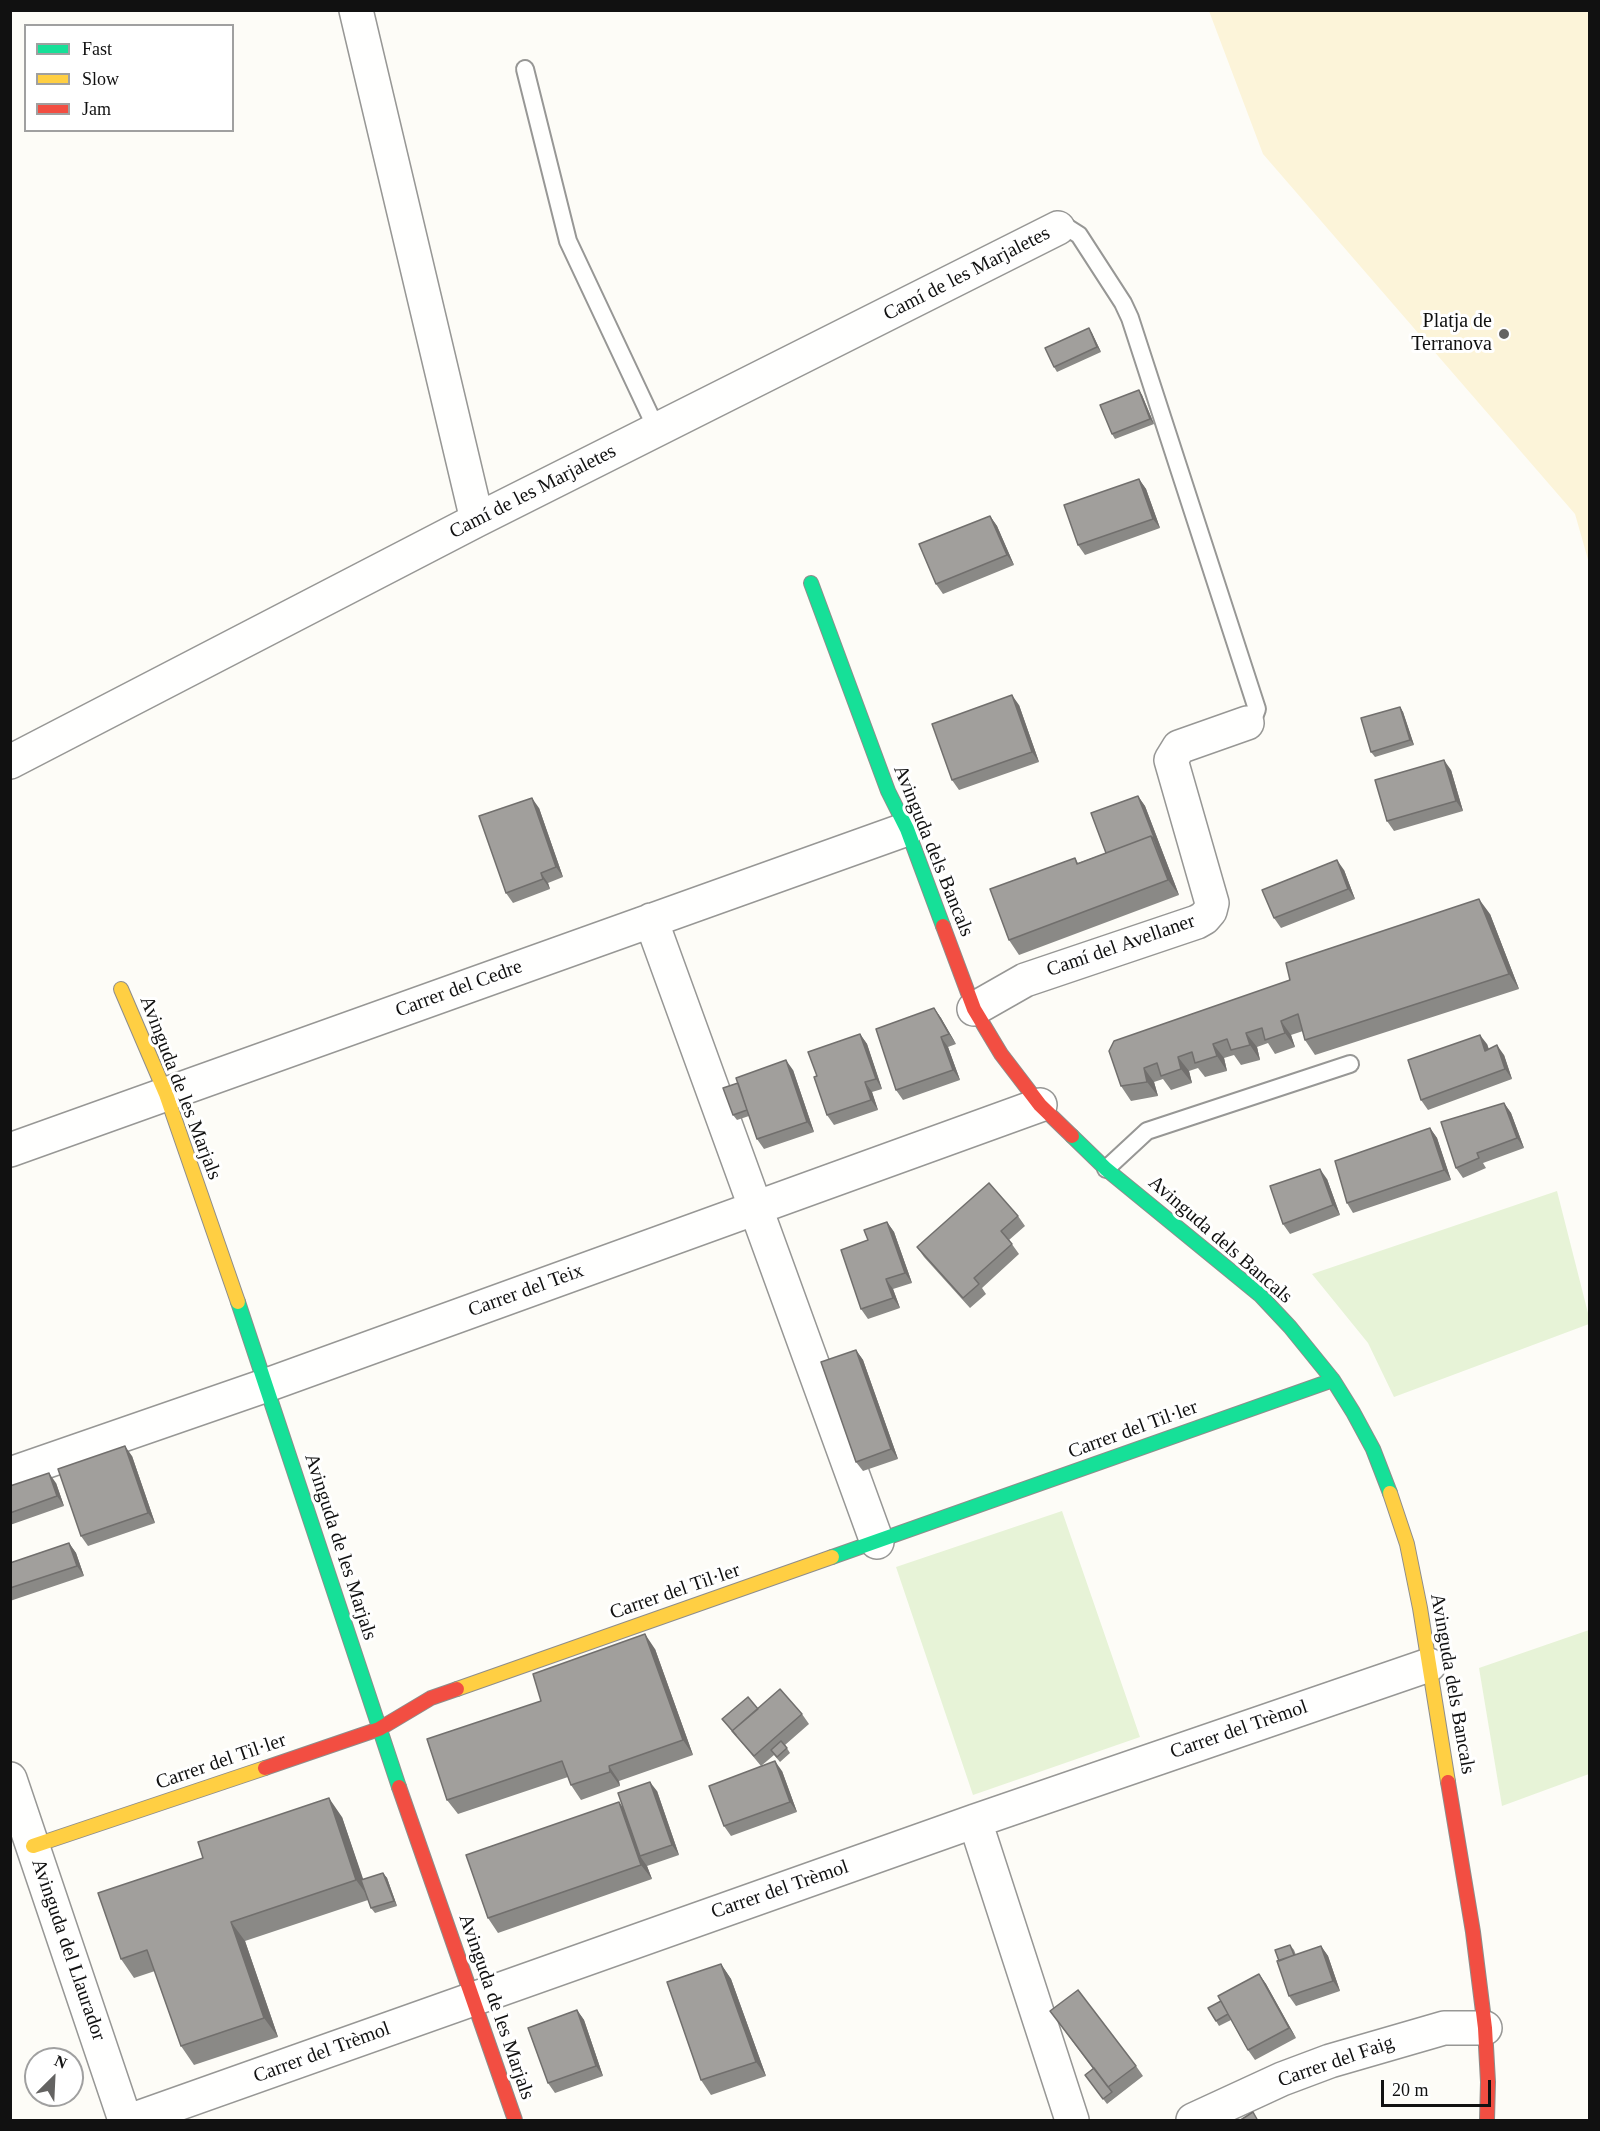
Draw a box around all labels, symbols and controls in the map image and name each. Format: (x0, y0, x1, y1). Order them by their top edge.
legend (24, 24, 234, 132)
text: Fast (82, 39, 112, 59)
text: Slow (82, 69, 119, 89)
text: Jam (82, 99, 111, 119)
street label: Camí de les Marjaletes (880, 222, 1054, 326)
place label: Platja de Terranova (1411, 310, 1492, 357)
marker: Platja de Terranova (1497, 327, 1511, 341)
street label: Camí de les Marjaletes (446, 440, 620, 544)
street label: Avinguda dels Bancals (888, 762, 978, 940)
street label: Camí del Avellaner (1044, 909, 1198, 983)
street label: Carrer del Cedre (392, 955, 526, 1023)
street label: Avinguda de les Marjals (134, 993, 226, 1183)
street label: Avinguda dels Bancals (1143, 1171, 1297, 1309)
street label: Carrer del Teix (465, 1259, 587, 1323)
street label: Carrer del Til·ler (1065, 1395, 1201, 1465)
street label: Avinguda de les Marjals (299, 1451, 381, 1643)
street label: Carrer del Til·ler (607, 1559, 743, 1625)
street label: Avinguda dels Bancals (1424, 1592, 1480, 1776)
street label: Carrer del Trèmol (1167, 1695, 1311, 1765)
street label: Carrer del Til·ler (153, 1729, 289, 1795)
street label: Carrer del Trèmol (708, 1855, 852, 1925)
street label: Avinguda del Llaurador (26, 1856, 110, 2044)
street label: Avinguda de les Marjals (453, 1911, 539, 2103)
street label: Carrer del Trèmol (250, 2017, 394, 2089)
street label: Carrer del Faig (1275, 2031, 1397, 2093)
north arrow (24, 2047, 84, 2107)
text: N (52, 2052, 69, 2072)
scale bar (1384, 2068, 1494, 2106)
text: 20 m (1392, 2080, 1429, 2100)

